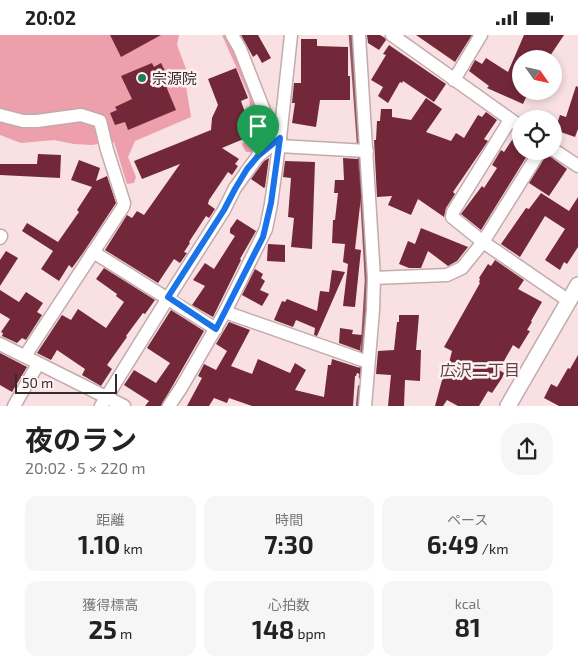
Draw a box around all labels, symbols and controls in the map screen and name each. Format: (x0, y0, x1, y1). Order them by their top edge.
text: 20:02 (25, 6, 76, 29)
north arrow (512, 50, 562, 100)
map controls (512, 50, 562, 160)
place label: 宗源院 (152, 69, 197, 87)
marker: 宗源院 (136, 72, 148, 84)
pin (237, 105, 279, 156)
button: locate (512, 110, 562, 160)
icon: arrive (244, 112, 272, 140)
district label: 広沢二丁目 (440, 360, 520, 379)
scale bar (15, 371, 118, 394)
text: 50 m (22, 374, 53, 391)
text: 夜のラン (25, 422, 137, 456)
button: share (501, 423, 553, 475)
text: 20:02 · 5 × 220 m (25, 458, 146, 477)
text: 距離 (96, 511, 124, 528)
text: 時間 (275, 511, 303, 528)
text: ペース (447, 511, 488, 528)
text: 1.10 (78, 529, 120, 559)
text: 7:30 (264, 529, 314, 559)
text: 6:49 (427, 529, 479, 559)
text: km (120, 540, 143, 557)
text: /km (479, 540, 508, 557)
text: kcal (455, 595, 480, 612)
text: 獲得標高 (82, 596, 138, 613)
text: 心拍数 (268, 596, 310, 613)
text: 81 (454, 612, 481, 642)
text: 25 (88, 614, 117, 644)
text: 148 (252, 614, 294, 644)
text: m (117, 625, 132, 642)
text: bpm (294, 625, 326, 642)

